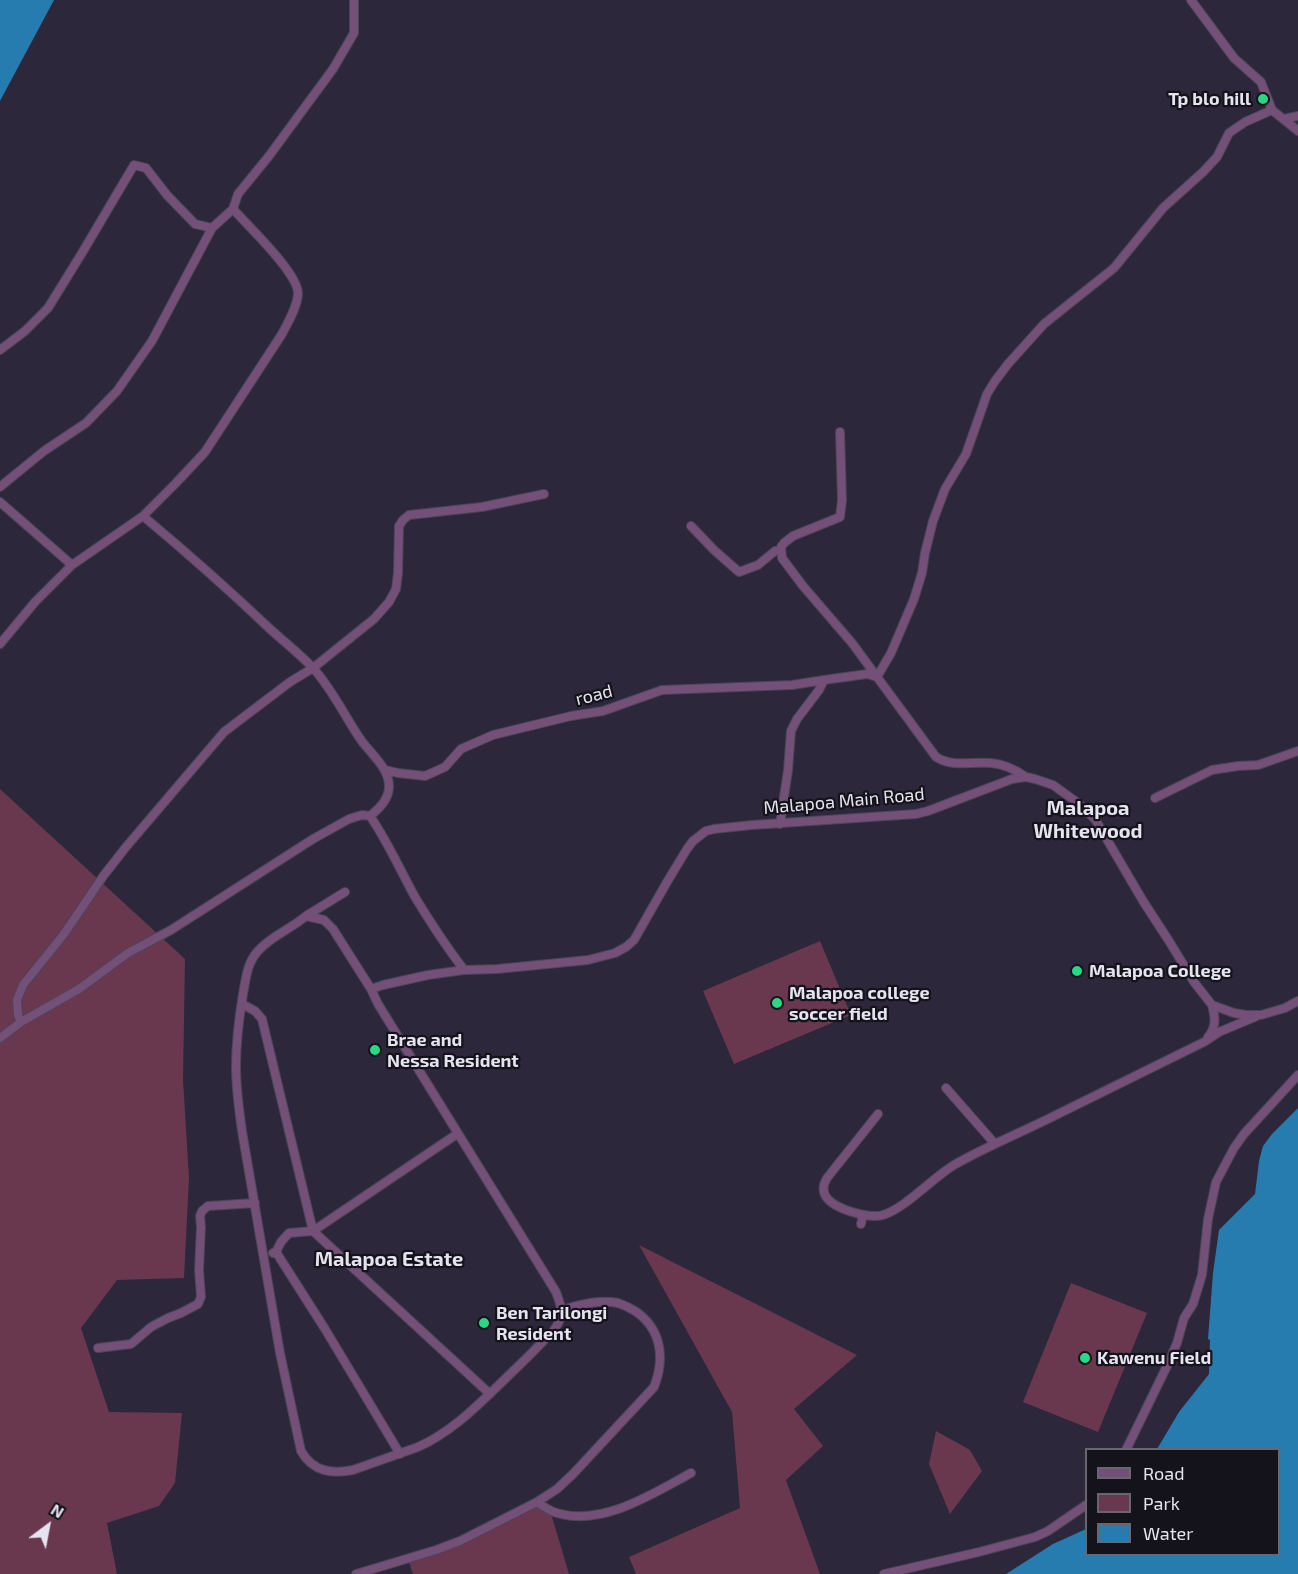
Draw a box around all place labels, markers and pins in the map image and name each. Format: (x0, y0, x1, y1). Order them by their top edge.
place label: Tp blo hill (1168, 88, 1251, 110)
marker: Tp blo hill (1256, 92, 1270, 106)
place label: Malapoa College (1089, 960, 1231, 982)
marker: Malapoa College (1070, 964, 1084, 978)
place label: Malapoa college soccer field (789, 982, 930, 1024)
marker: Malapoa college soccer field (770, 996, 784, 1010)
place label: Brae and Nessa Resident (387, 1029, 519, 1072)
marker: Brae and Nessa Resident (368, 1043, 382, 1057)
place label: Ben Tarilongi Resident (496, 1302, 607, 1344)
marker: Ben Tarilongi Resident (477, 1316, 491, 1330)
place label: Kawenu Field (1097, 1347, 1211, 1369)
marker: Kawenu Field (1078, 1351, 1092, 1365)

